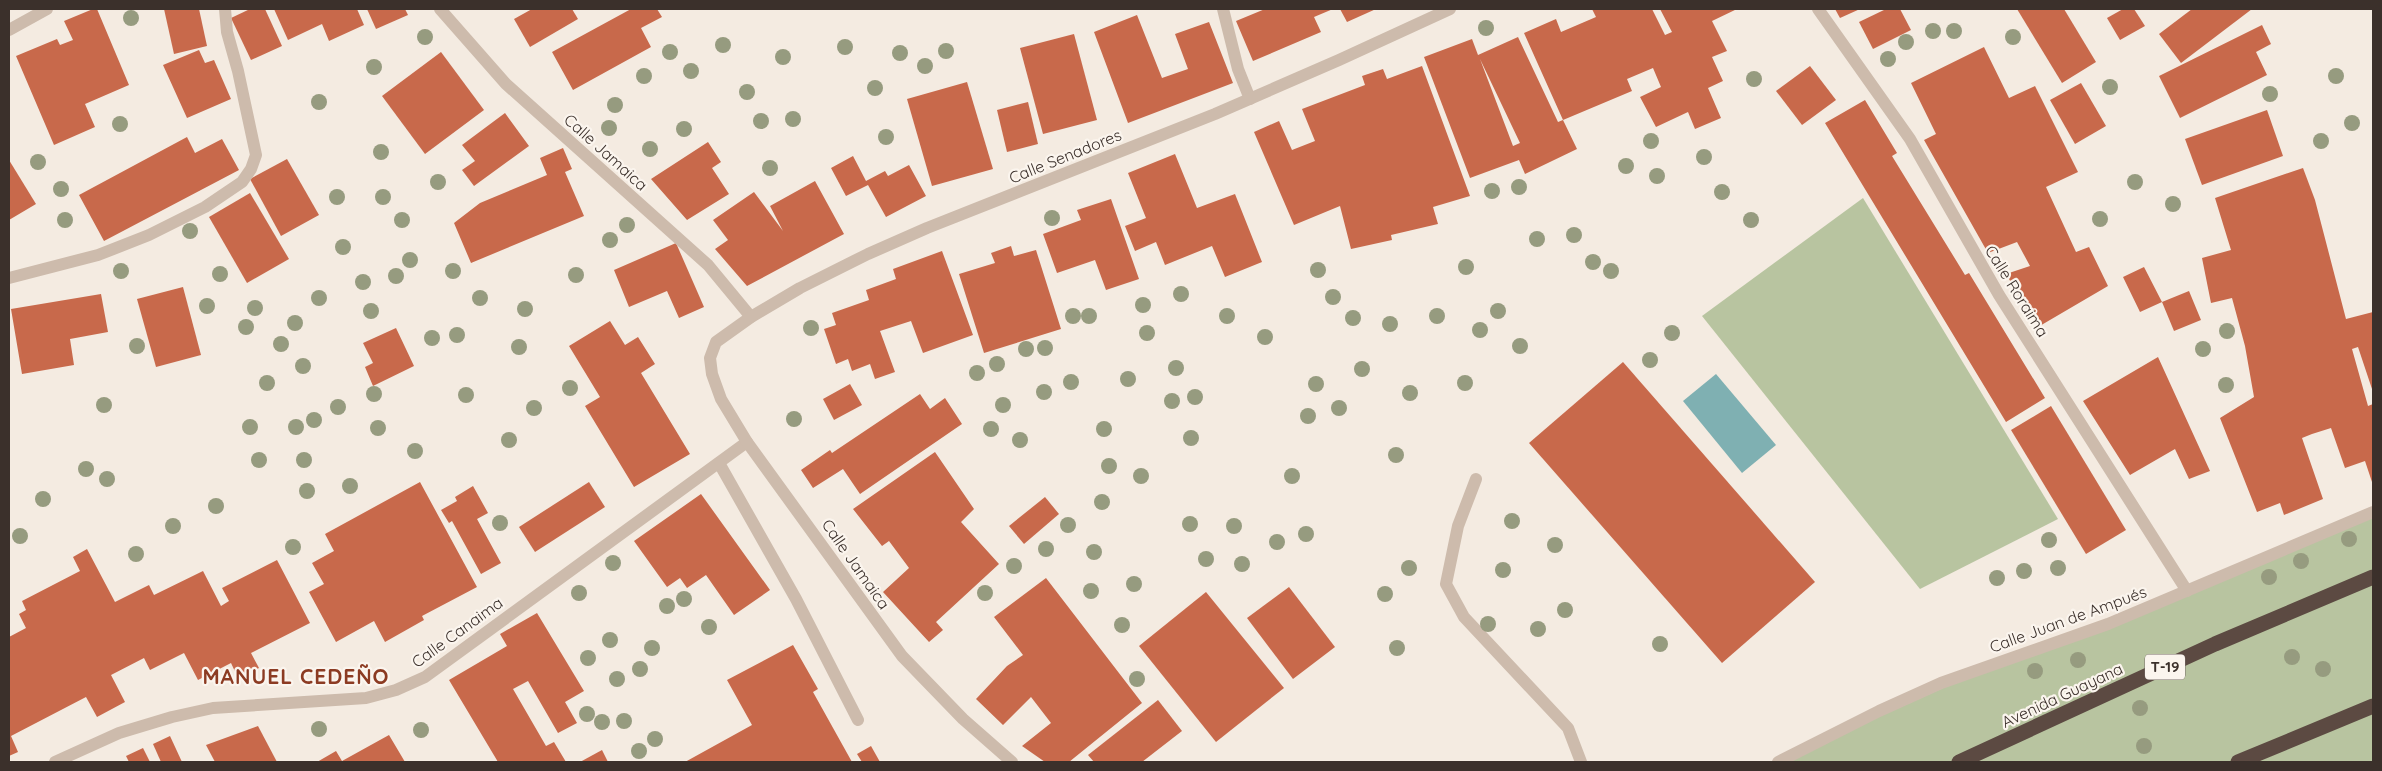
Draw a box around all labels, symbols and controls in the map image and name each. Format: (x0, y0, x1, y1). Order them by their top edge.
street label: Calle Jamaica (560, 109, 652, 195)
street label: Calle Senadores (1006, 124, 1124, 188)
street label: Calle Roraima (1981, 241, 2053, 341)
street label: Calle Jamaica (818, 515, 894, 613)
street label: Calle Juan de Ampués (1987, 581, 2149, 657)
street label: Calle Canaima (408, 592, 506, 672)
road number: T-19 (2145, 654, 2185, 680)
street label: Avenida Guayana (1998, 658, 2126, 732)
district label: MANUEL CEDEÑO (202, 663, 390, 689)

